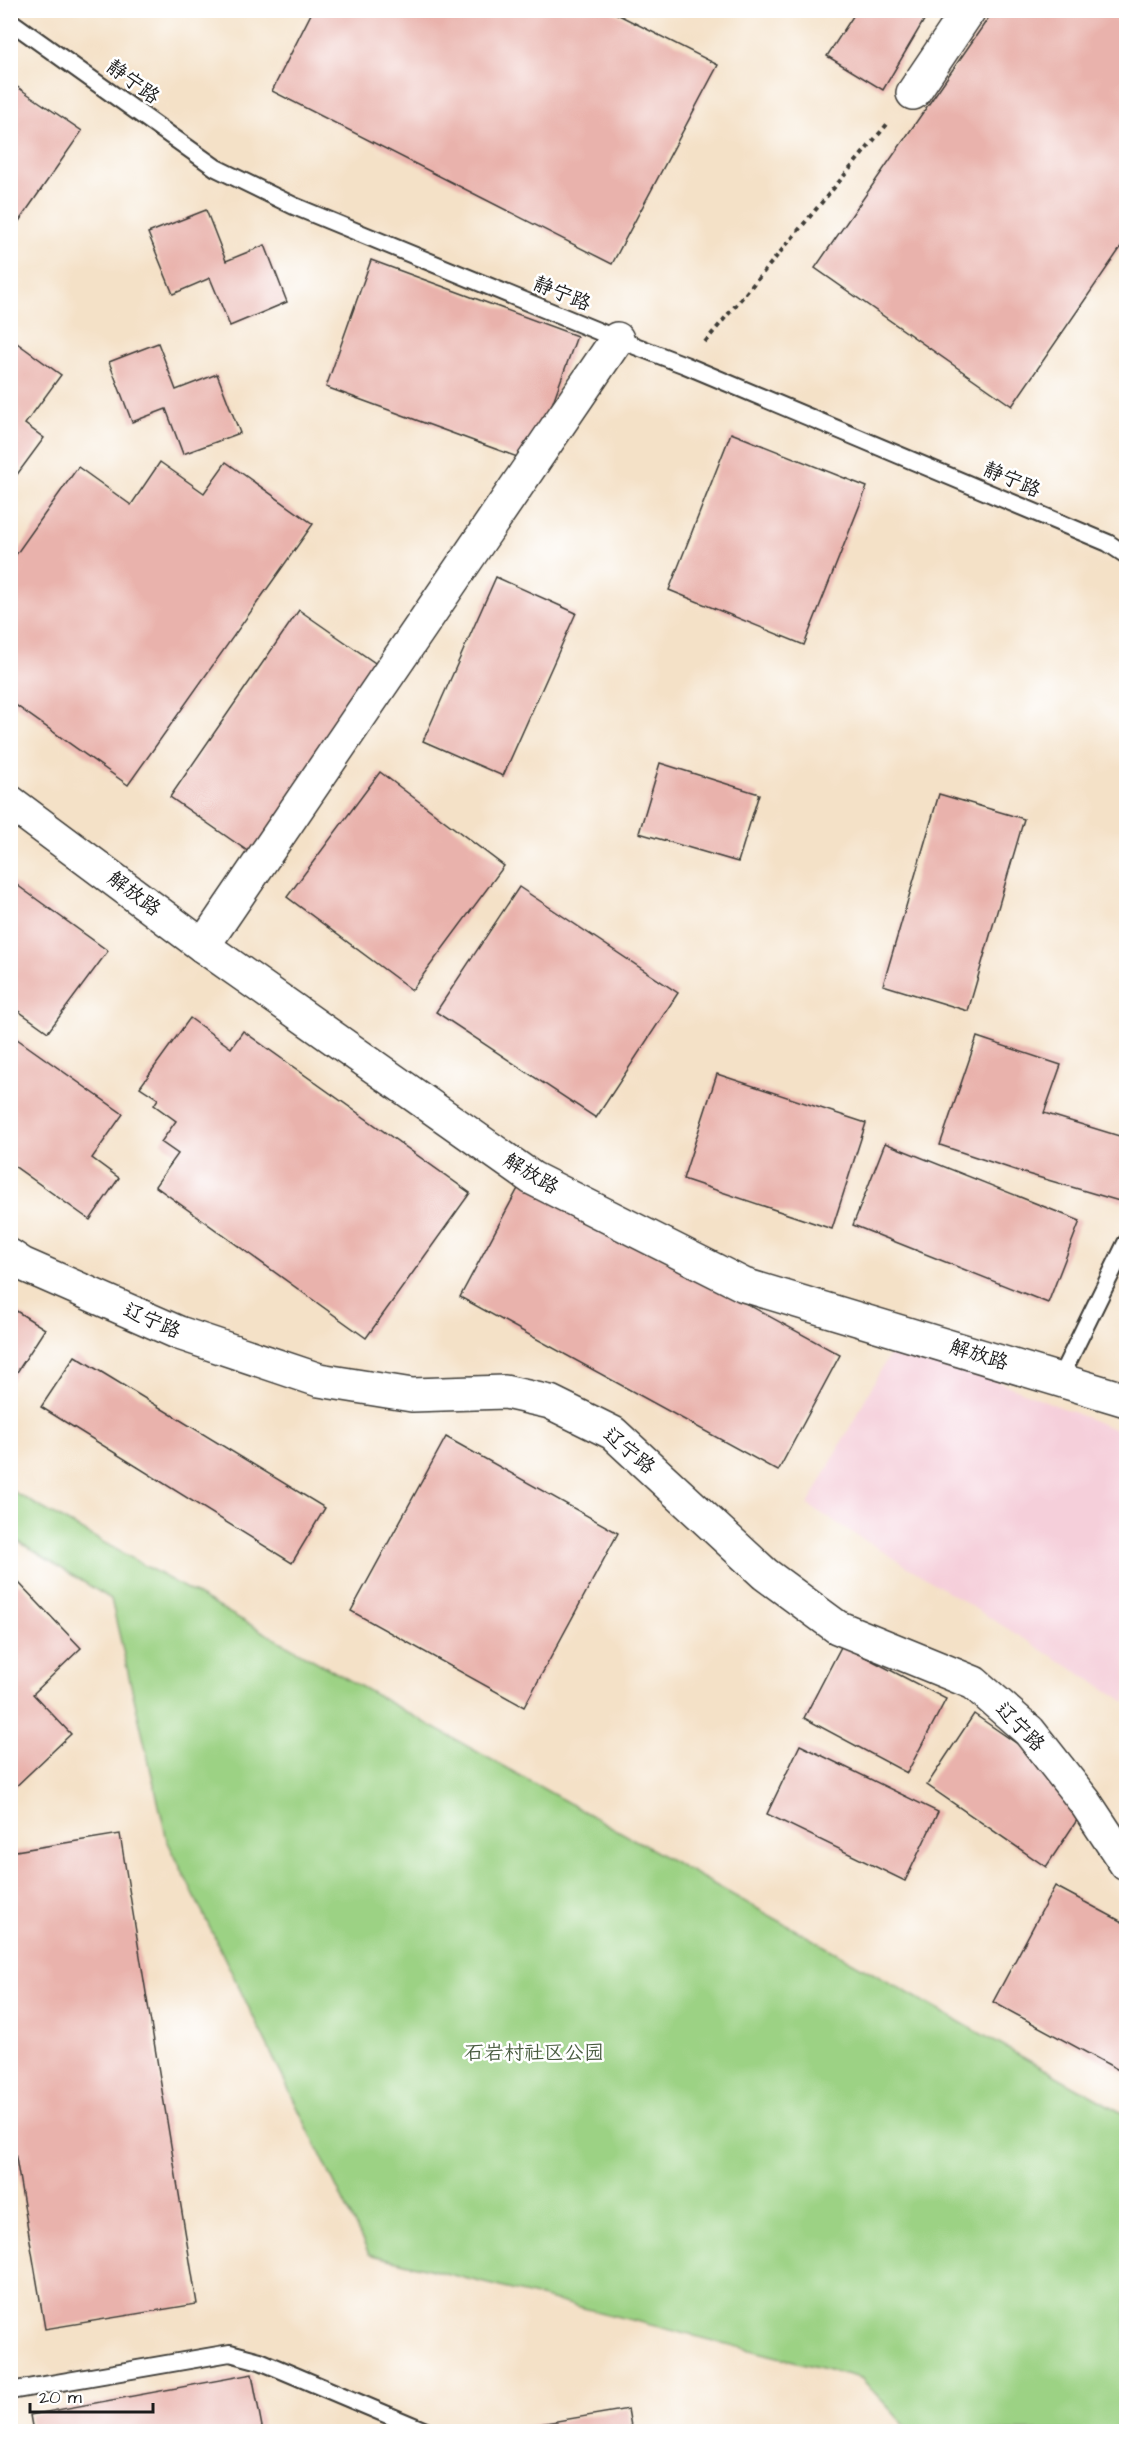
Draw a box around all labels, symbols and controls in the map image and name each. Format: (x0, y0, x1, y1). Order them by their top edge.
street label: 静宁路 (101, 53, 166, 112)
street label: 静宁路 (529, 270, 596, 319)
street label: 静宁路 (979, 455, 1046, 505)
street label: 解放路 (102, 865, 167, 924)
street label: 解放路 (498, 1147, 565, 1202)
street label: 辽宁路 (119, 1296, 186, 1346)
street label: 解放路 (946, 1333, 1013, 1377)
street label: 辽宁路 (597, 1421, 662, 1481)
street label: 辽宁路 (989, 1696, 1052, 1759)
park label: 石岩村社区公园 (464, 2039, 604, 2067)
scale bar (30, 2376, 153, 2414)
text: 20 m (39, 2385, 82, 2410)

